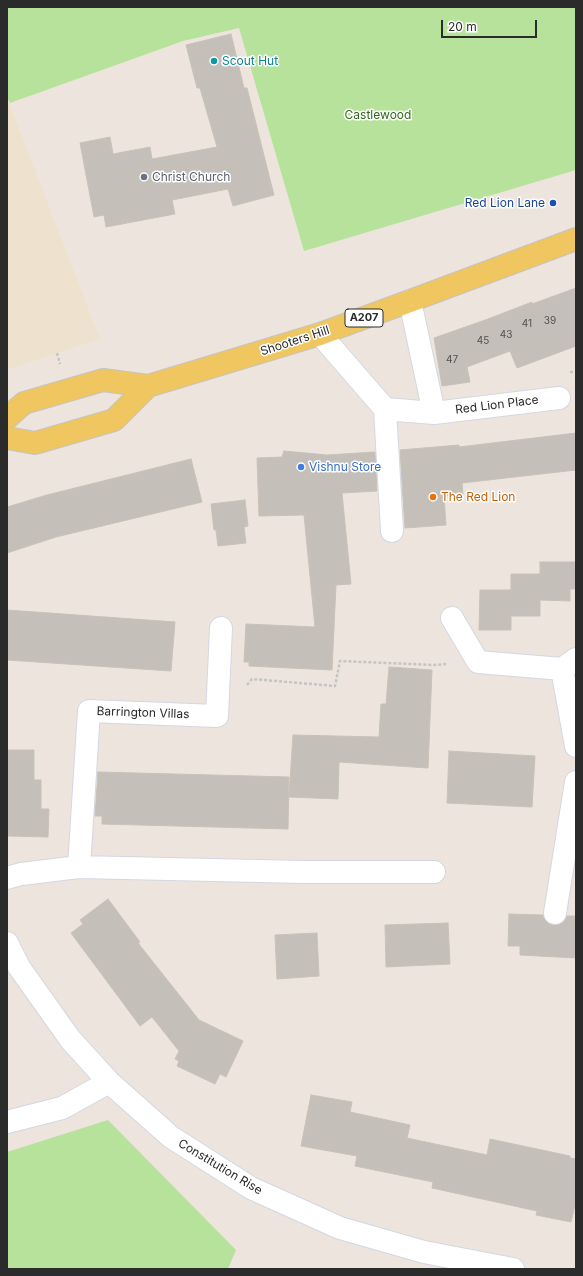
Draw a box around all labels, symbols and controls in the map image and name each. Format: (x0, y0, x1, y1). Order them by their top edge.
scale bar (443, 12, 539, 38)
text: 20 m (448, 19, 477, 34)
place label: Scout Hut (222, 54, 278, 68)
marker: Scout Hut (209, 56, 219, 66)
park label: Castlewood (345, 108, 411, 122)
place label: Christ Church (152, 170, 230, 184)
marker: Christ Church (139, 172, 149, 182)
place label: Red Lion Lane (465, 196, 545, 210)
marker: Red Lion Lane (548, 198, 558, 208)
road number: A207 (345, 309, 383, 327)
house number: 39 (544, 315, 556, 327)
house number: 41 (522, 318, 532, 330)
street label: Shooters Hill (259, 323, 331, 359)
house number: 43 (500, 329, 512, 341)
house number: 45 (477, 335, 489, 347)
house number: 47 (446, 354, 458, 366)
street label: Red Lion Place (455, 393, 539, 417)
place label: Vishnu Store (309, 460, 381, 474)
marker: Vishnu Store (296, 462, 306, 472)
place label: The Red Lion (441, 490, 515, 504)
marker: The Red Lion (428, 492, 438, 502)
street label: Barrington Villas (96, 704, 190, 722)
street label: Constitution Rise (175, 1136, 265, 1198)

